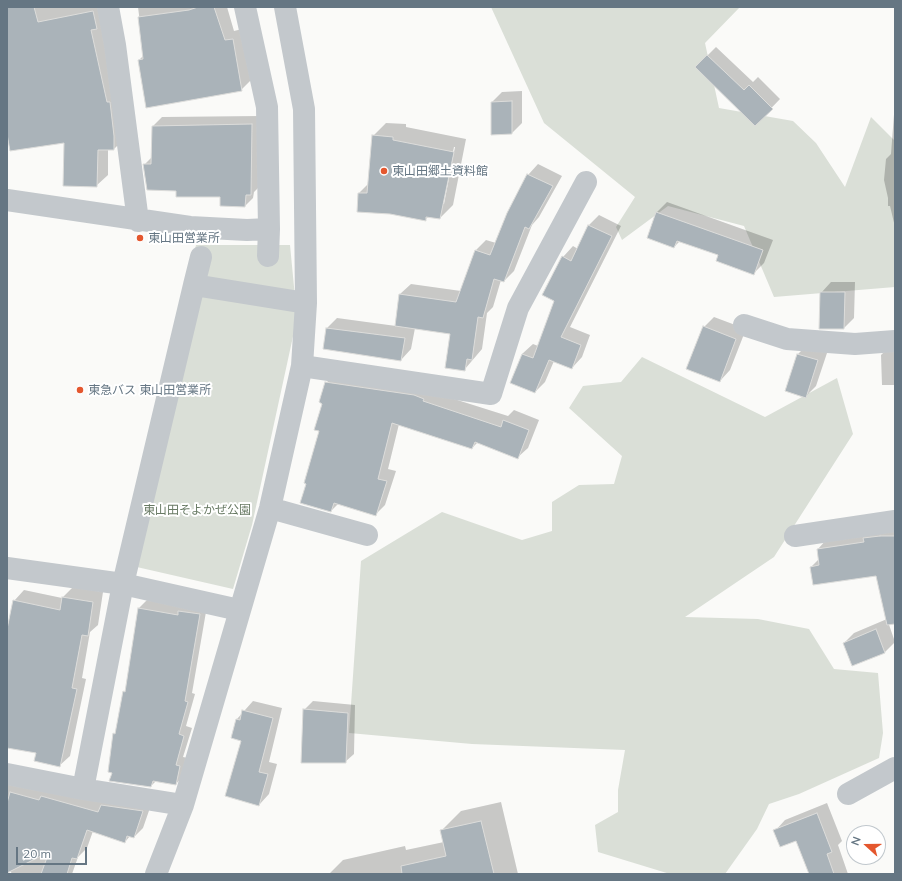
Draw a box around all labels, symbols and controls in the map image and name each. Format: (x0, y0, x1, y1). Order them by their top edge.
place label: 東山田郷土資料館 (392, 164, 488, 178)
marker: 東山田郷土資料館 (379, 166, 389, 176)
place label: 東山田営業所 (148, 231, 220, 245)
marker: 東山田営業所 (135, 233, 145, 243)
place label: 東急バス 東山田営業所 (88, 383, 211, 397)
marker: 東急バス 東山田営業所 (75, 385, 85, 395)
park label: 東山田そよかぜ公園 (143, 503, 251, 517)
north arrow (846, 825, 886, 865)
text: N (848, 835, 864, 847)
scale bar (18, 839, 89, 865)
text: 20 m (23, 846, 51, 861)

